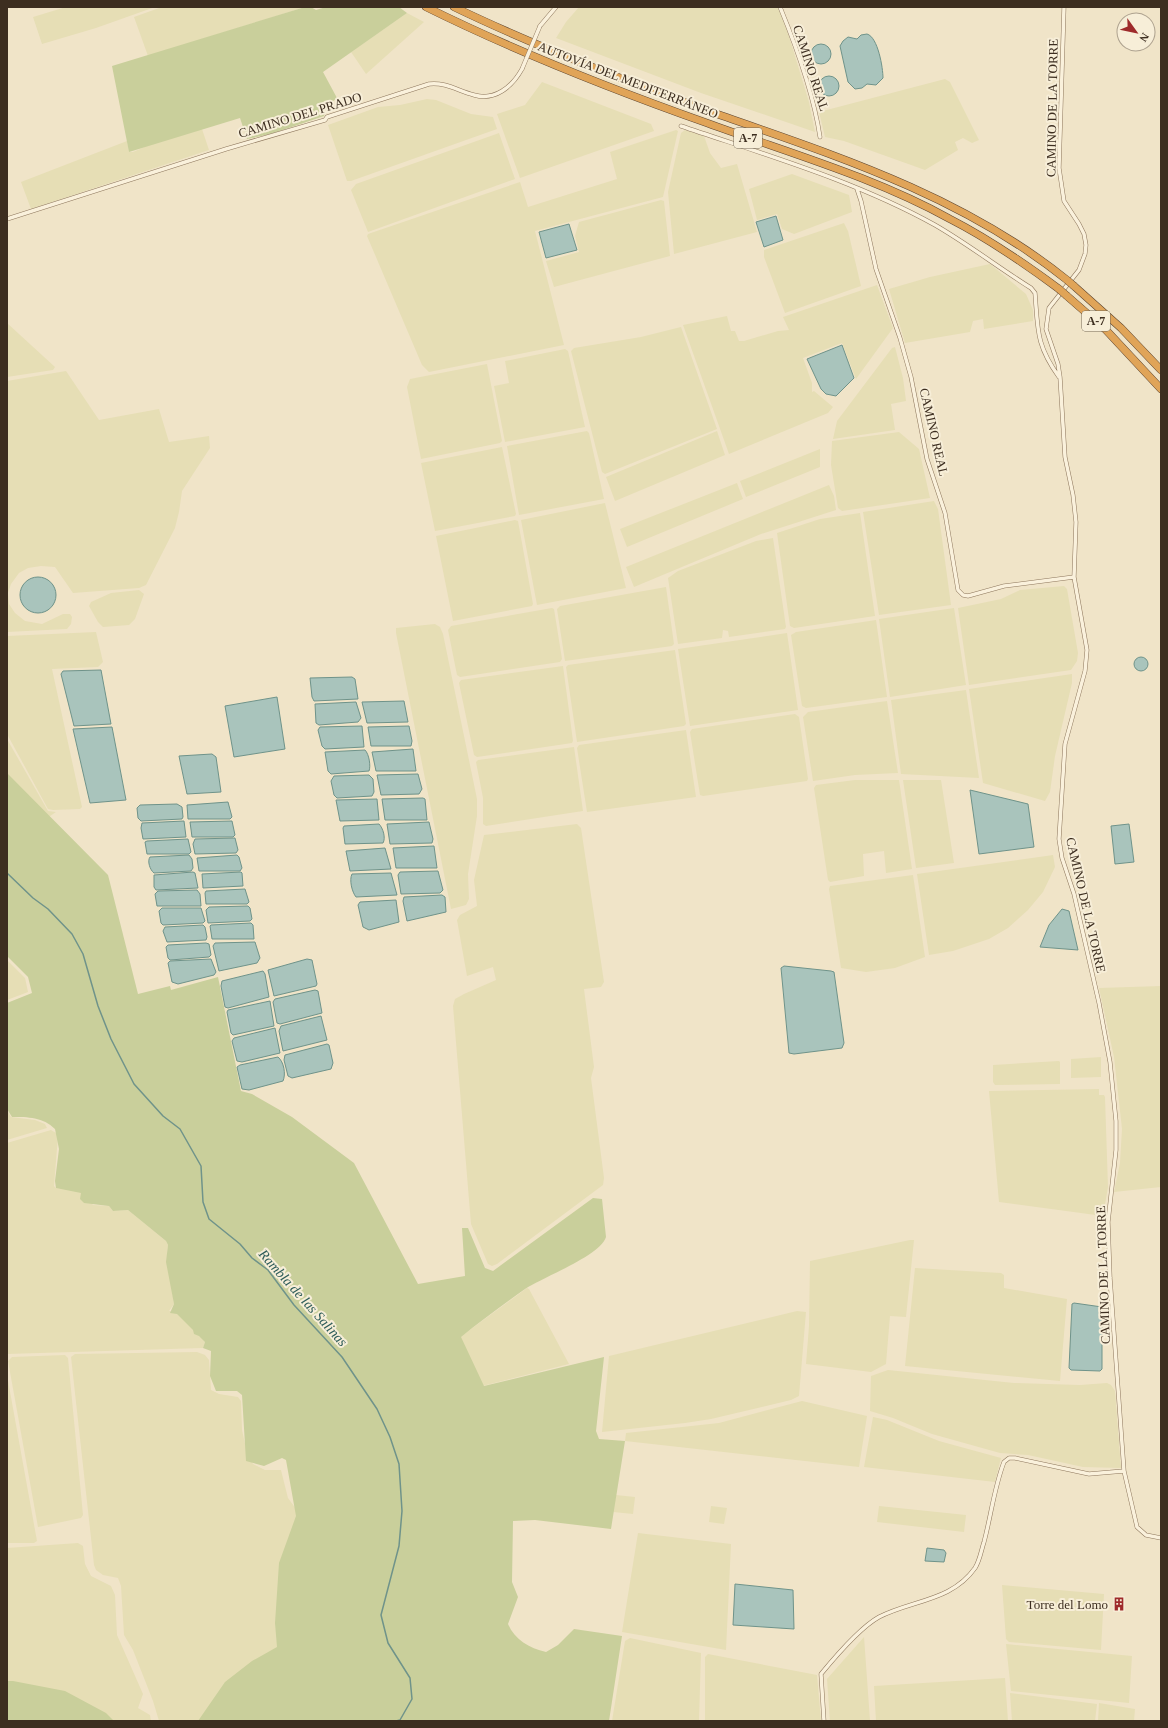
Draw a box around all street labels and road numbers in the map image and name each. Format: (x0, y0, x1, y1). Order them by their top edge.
street label: CAMINO REAL (790, 23, 832, 113)
street label: AUTOVÍA DEL MEDITERRÁNEO (536, 39, 720, 121)
street label: CAMINO DE LA TORRE (1043, 39, 1061, 177)
street label: CAMINO DEL PRADO (237, 89, 363, 141)
road number: A-7 (734, 128, 762, 148)
road number: A-7 (1082, 311, 1110, 331)
street label: CAMINO REAL (917, 387, 951, 478)
street label: CAMINO DE LA TORRE (1063, 836, 1109, 974)
street label: CAMINO DE LA TORRE (1093, 1205, 1113, 1345)

